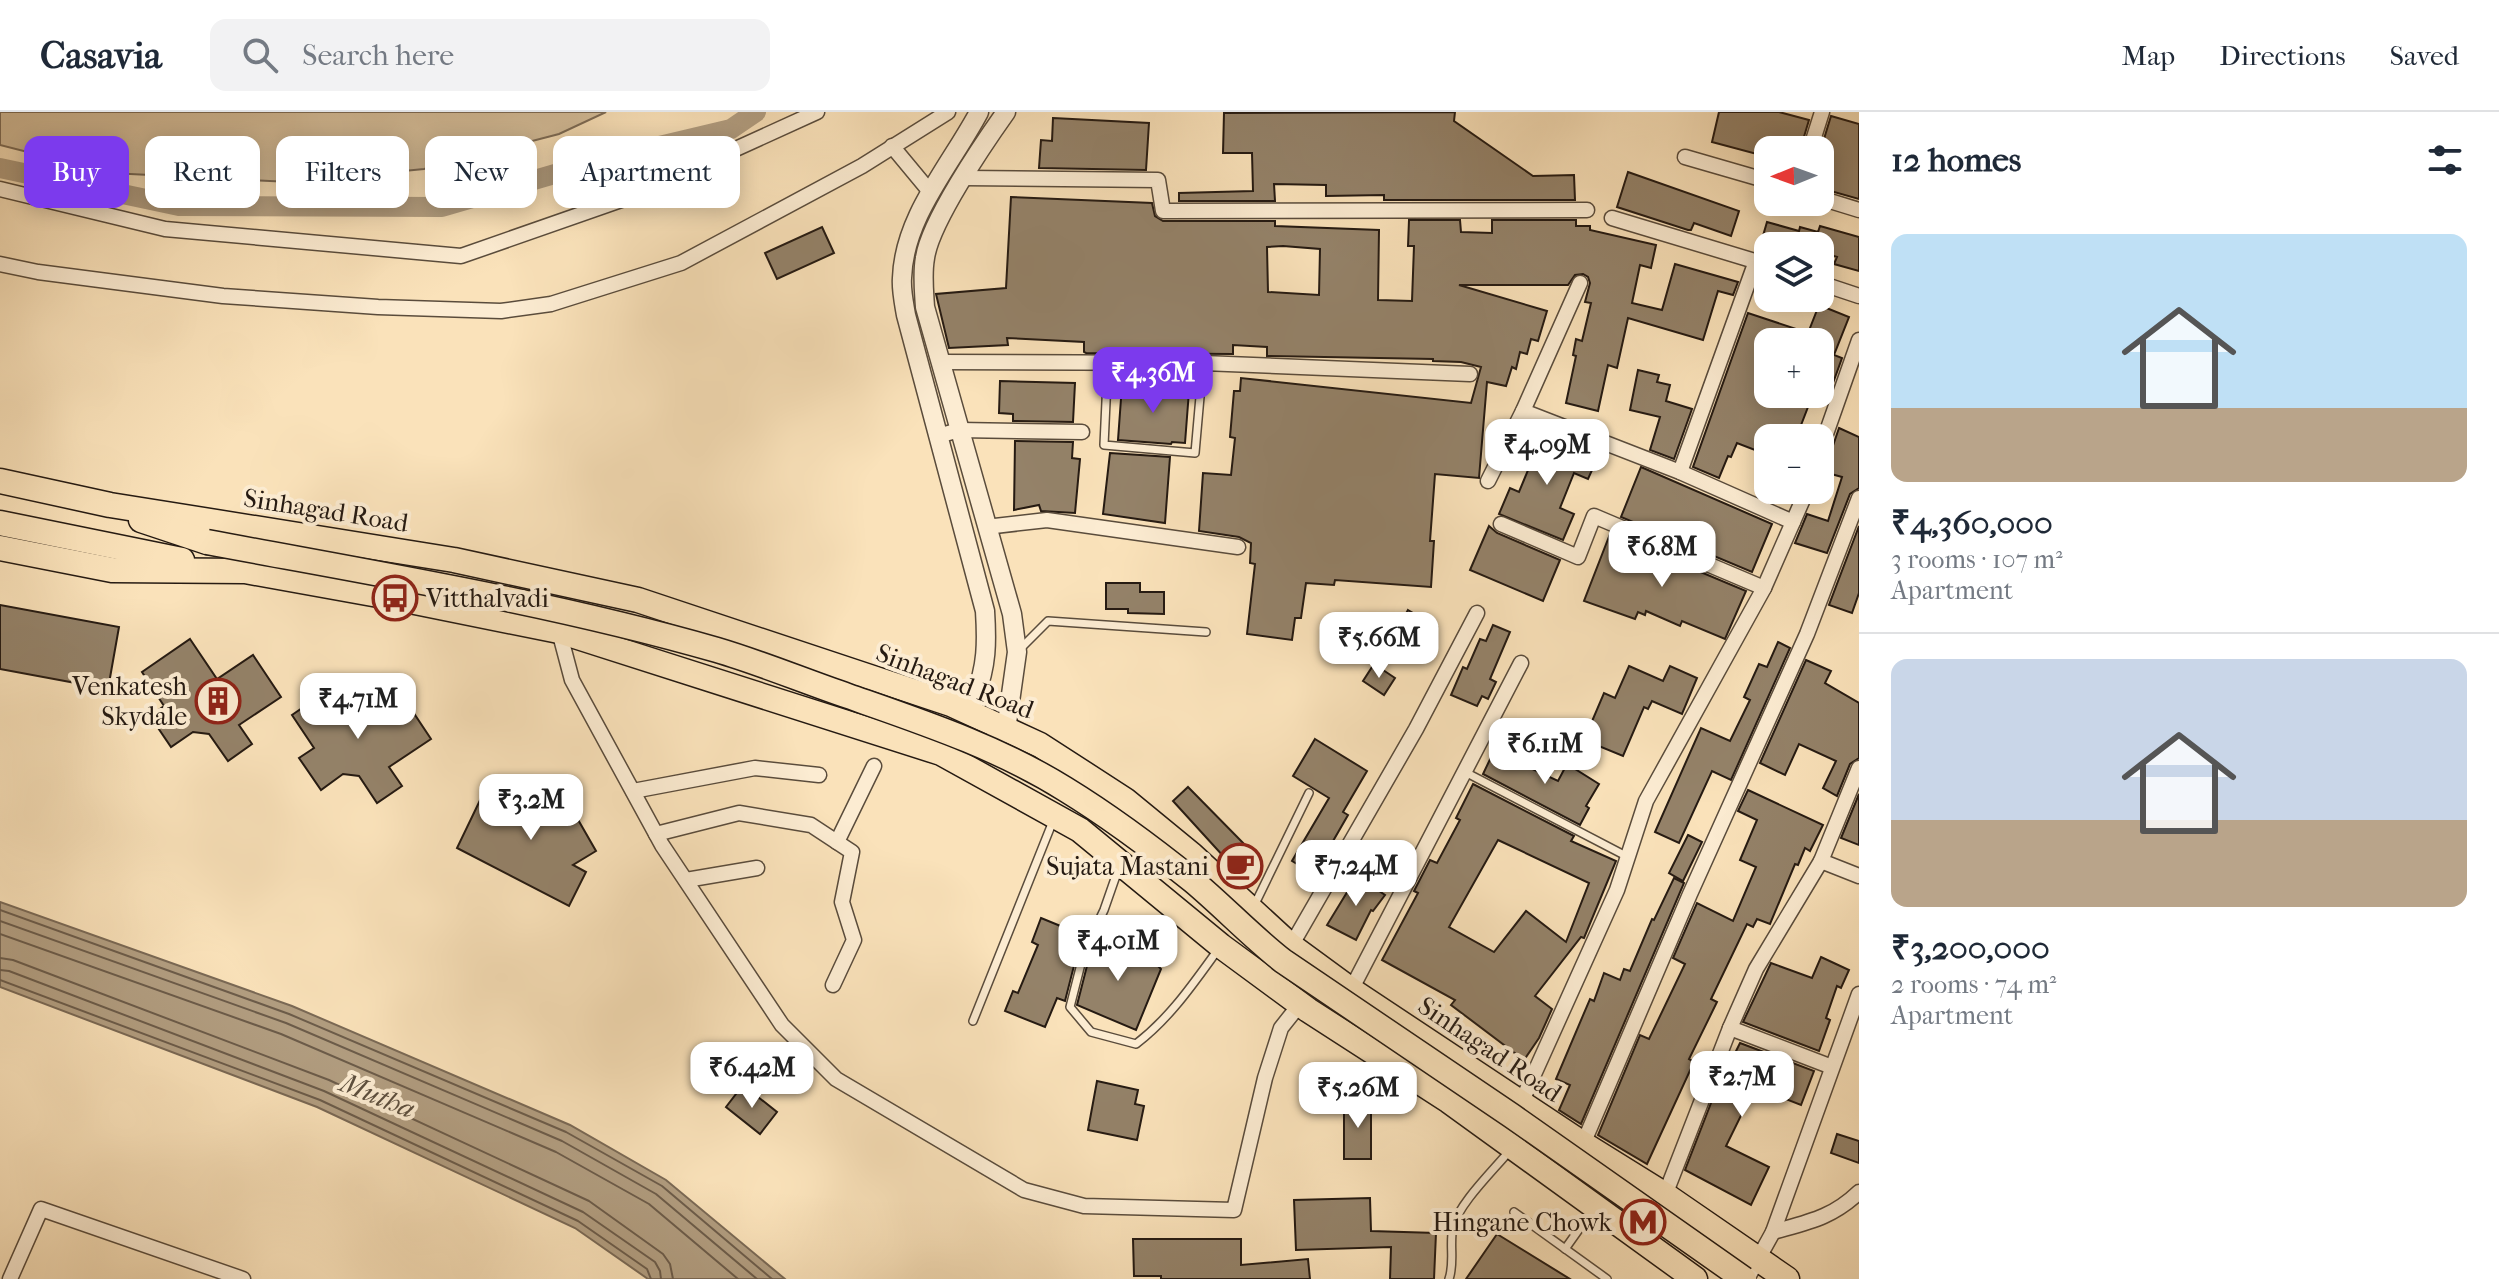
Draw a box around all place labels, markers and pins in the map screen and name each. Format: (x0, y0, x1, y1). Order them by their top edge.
pin: ₹4.36M (1088, 347, 1218, 415)
pin: ₹4.09M (1482, 419, 1612, 487)
pin: ₹6.8M (1606, 521, 1718, 589)
bus stop icon: Vitthalvadi (371, 574, 419, 622)
place label: Vitthalvadi (425, 583, 549, 614)
pin: ₹5.66M (1314, 612, 1444, 680)
place label: Venkatesh Skydale (71, 671, 187, 732)
pin: ₹4.71M (293, 673, 423, 741)
building icon: Venkatesh Skydale (194, 677, 242, 725)
pin: ₹6.11M (1480, 718, 1610, 786)
pin: ₹3.2M (475, 774, 587, 842)
pin: ₹7.24M (1291, 840, 1421, 908)
cafe icon: Sujata Mastani (1216, 842, 1264, 890)
place label: Sujata Mastani (1046, 851, 1209, 882)
pin: ₹4.01M (1053, 915, 1183, 983)
pin: ₹6.42M (687, 1042, 817, 1110)
pin: ₹2.7M (1686, 1051, 1798, 1119)
pin: ₹5.26M (1293, 1062, 1423, 1130)
metro station icon: Hingane Chowk (1619, 1198, 1667, 1246)
place label: Hingane Chowk (1432, 1207, 1613, 1238)

